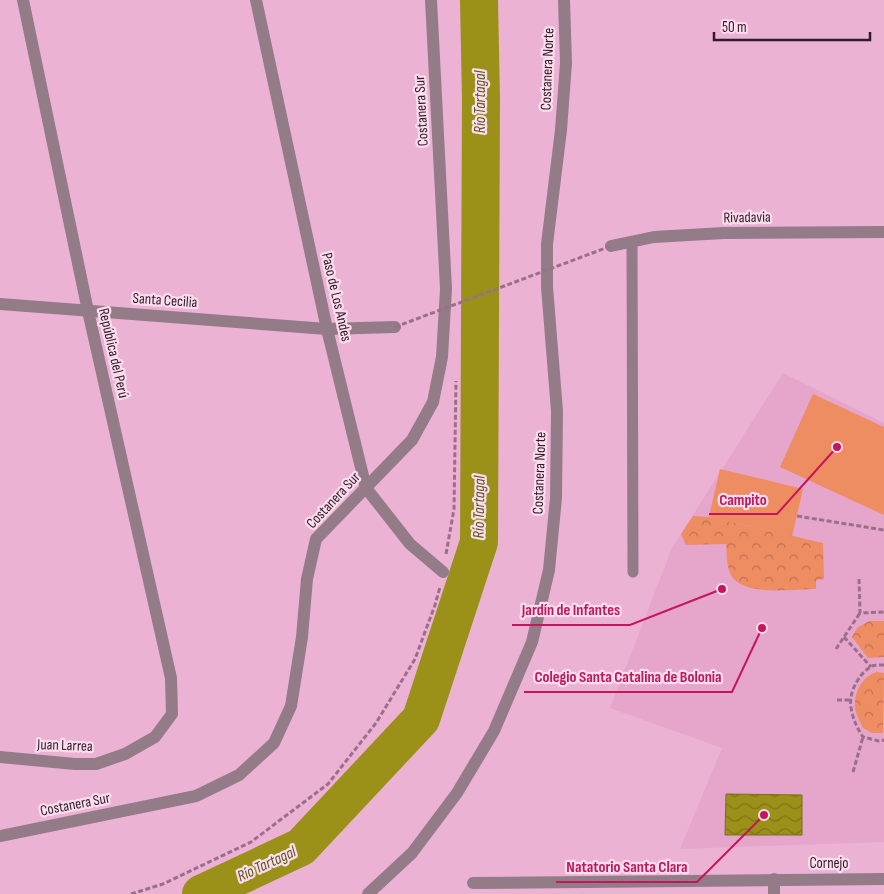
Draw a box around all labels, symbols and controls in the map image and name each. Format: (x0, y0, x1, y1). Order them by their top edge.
scale bar (714, 10, 870, 42)
text: 50 m (722, 18, 747, 37)
street label: Costanera Norte (537, 27, 558, 111)
water label: Río Tartagal (471, 70, 490, 133)
street label: Costanera Sur (410, 74, 433, 147)
street label: Rivadavia (723, 208, 771, 227)
street label: Paso de Los Andes (317, 251, 356, 343)
street label: Santa Cecilia (132, 289, 198, 312)
street label: República del Perú (94, 306, 133, 400)
street label: Costanera Norte (529, 431, 550, 515)
street label: Costanera Sur (302, 468, 365, 533)
water label: Río Tartagal (469, 474, 490, 539)
callout: Campito (709, 483, 777, 514)
text: Campito (719, 491, 767, 510)
callout: Jardín de Infantes (512, 594, 630, 625)
text: Jardín de Infantes (521, 601, 620, 620)
callout: Colegio Santa Catalina de Bolonia (524, 661, 732, 692)
text: Colegio Santa Catalina de Bolonia (534, 668, 722, 687)
street label: Juan Larrea (36, 735, 93, 756)
street label: Costanera Sur (39, 788, 112, 821)
water label: Río Tartagal (234, 842, 300, 886)
callout: Natatorio Santa Clara (556, 851, 697, 882)
street label: Cornejo (809, 854, 849, 873)
text: Natatorio Santa Clara (566, 858, 688, 877)

